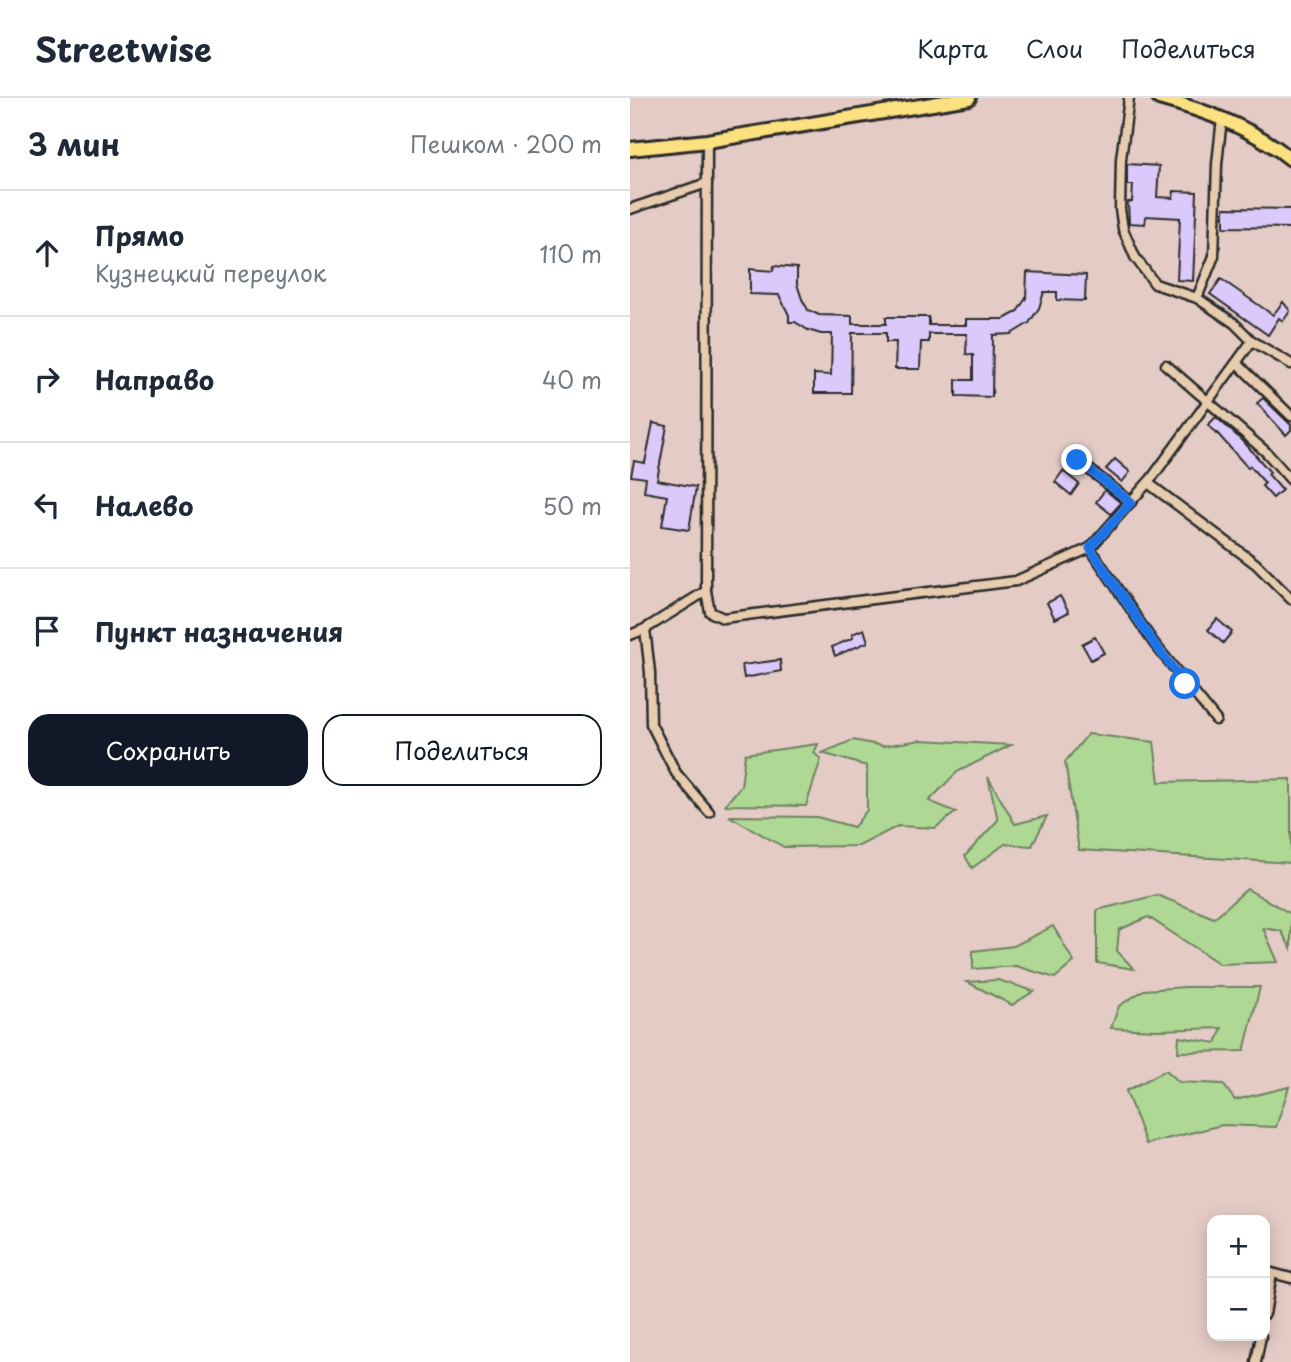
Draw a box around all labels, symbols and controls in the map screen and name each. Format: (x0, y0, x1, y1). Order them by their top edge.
text: Streetwise (35, 23, 212, 73)
text: Карта (917, 30, 988, 66)
text: Слои (1026, 30, 1083, 66)
text: Поделиться (1121, 30, 1256, 66)
text: 3 мин (28, 121, 120, 166)
text: Пешком · 200 m (410, 126, 602, 161)
text: Прямо (95, 216, 184, 255)
icon: ahead (28, 234, 66, 272)
text: 110 m (540, 236, 602, 271)
text: Кузнецкий переулок (95, 255, 326, 290)
icon: right (28, 360, 66, 398)
text: Направо (95, 360, 214, 399)
text: 40 m (542, 362, 602, 397)
route end (1061, 444, 1092, 475)
icon: left (28, 486, 66, 524)
text: Налево (95, 486, 193, 525)
text: 50 m (542, 488, 602, 523)
icon: arrive (28, 612, 66, 650)
text: Пункт назначения (95, 612, 343, 651)
route start (1169, 668, 1200, 699)
button: Сохранить (28, 714, 308, 786)
button: Поделиться (322, 714, 602, 786)
map controls (1207, 1215, 1270, 1341)
button: + (1207, 1215, 1270, 1278)
button: − (1207, 1278, 1270, 1341)

